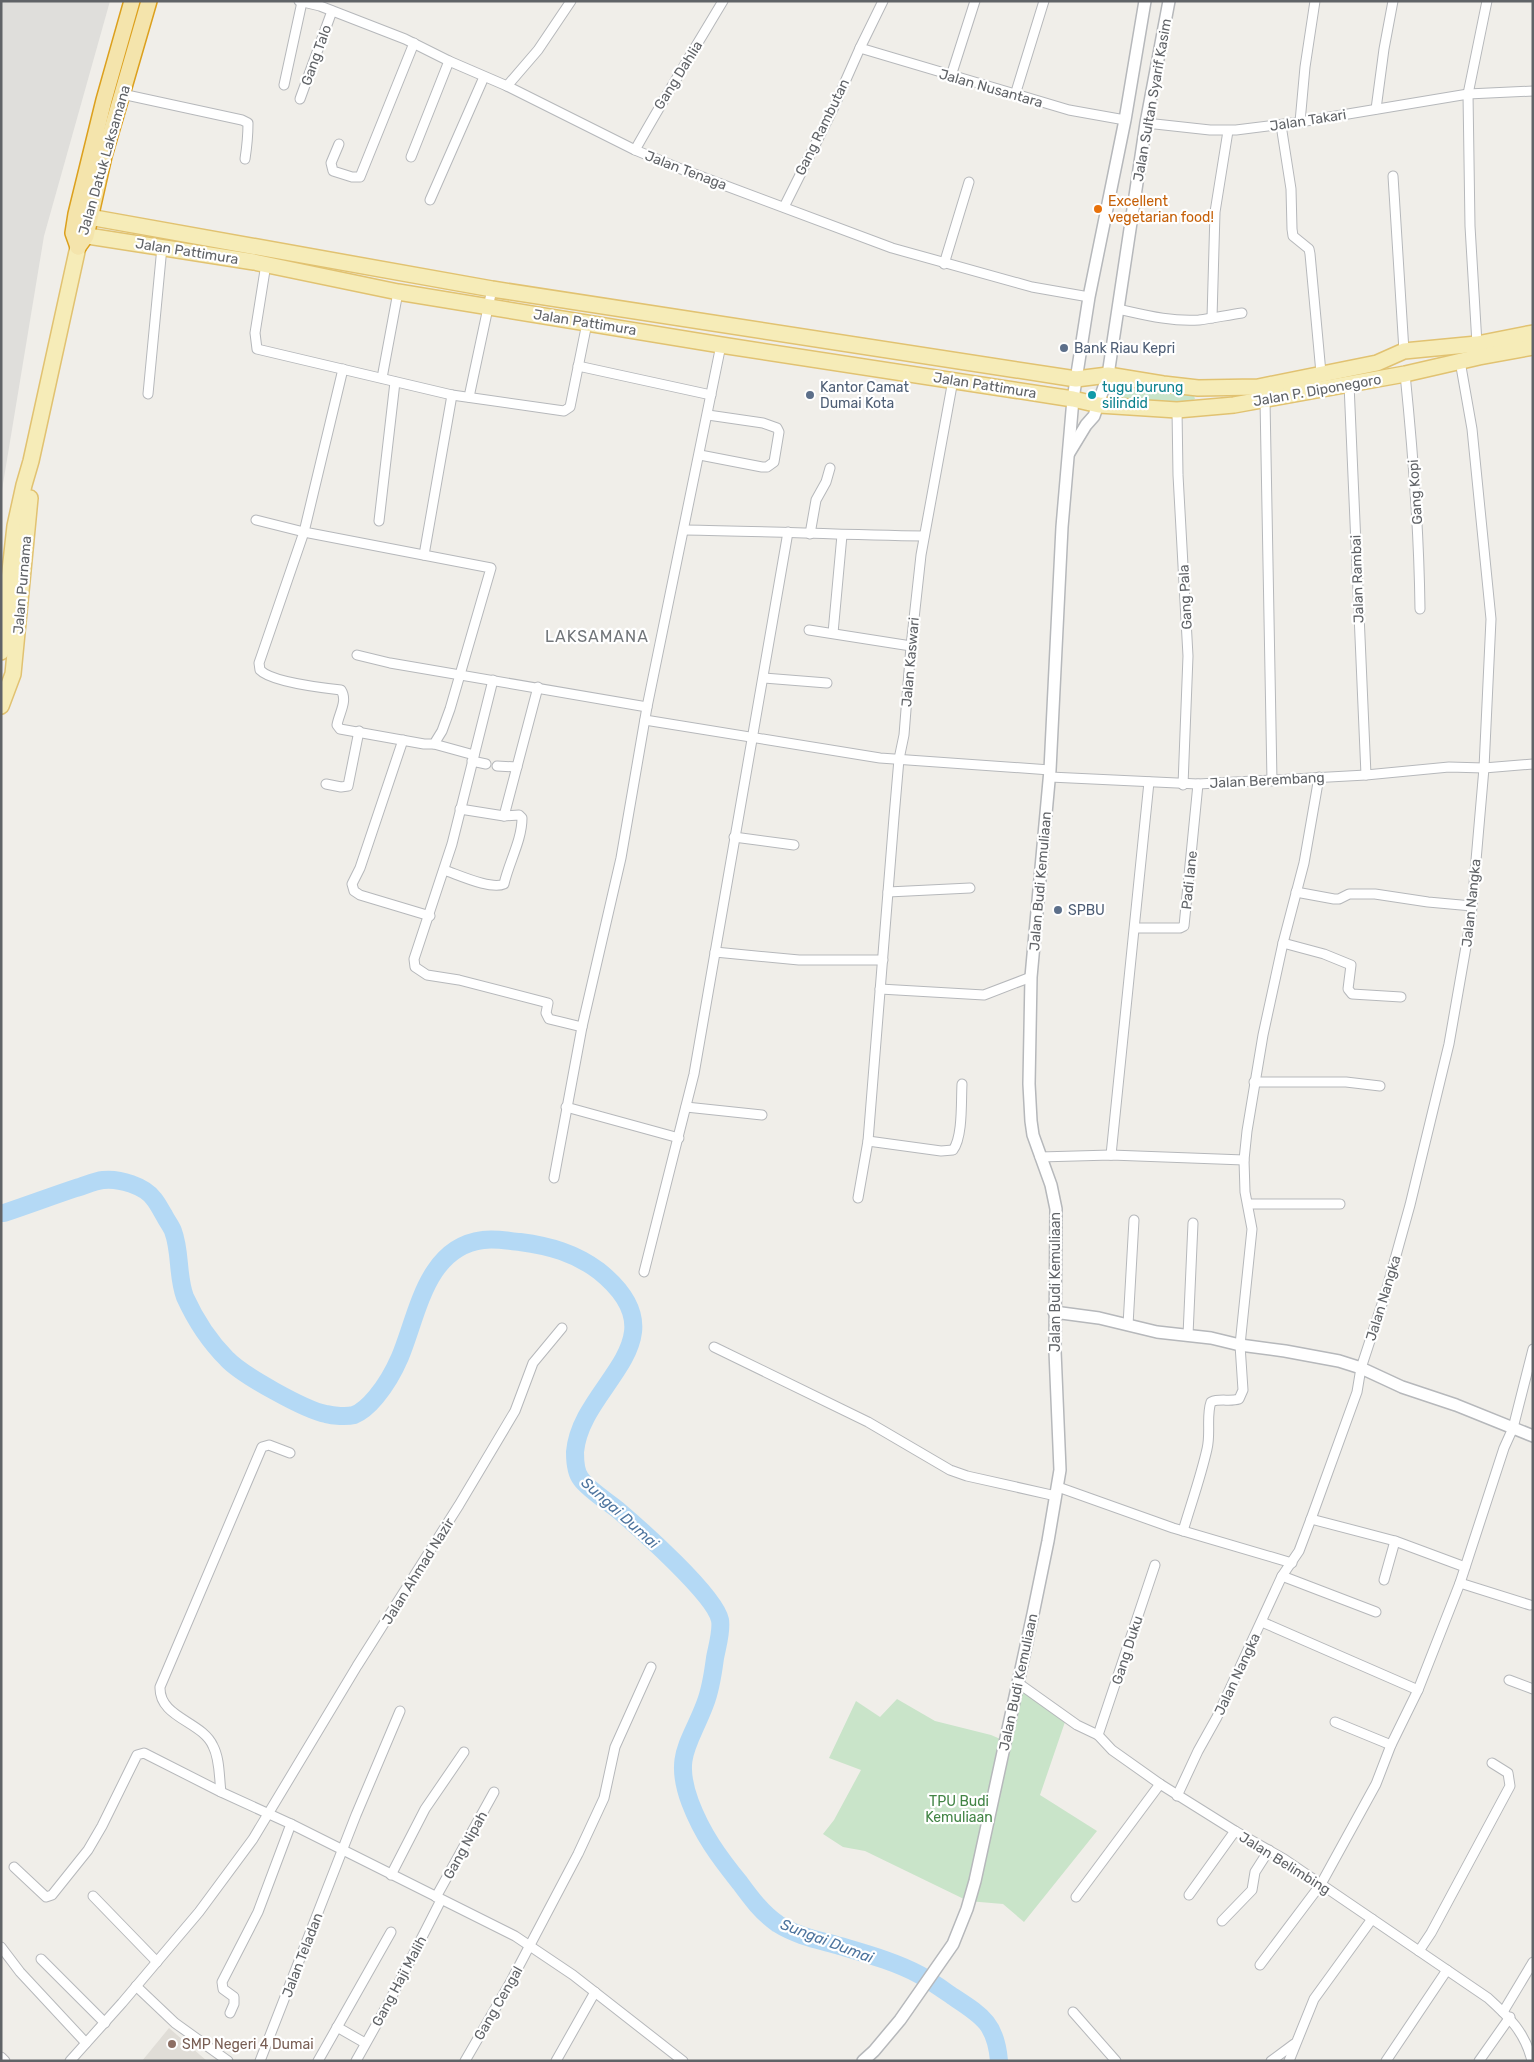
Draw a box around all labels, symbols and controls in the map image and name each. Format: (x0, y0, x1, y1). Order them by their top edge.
street label: Jalan Sultan Syarif Kasim (1130, 17, 1175, 183)
street label: Gang Talo (298, 23, 335, 88)
street label: Gang Dahlia (651, 38, 706, 113)
street label: Jalan Nusantara (937, 66, 1045, 111)
street label: Gang Rambutan (792, 76, 853, 178)
street label: Jalan Datuk Laksamana (75, 83, 134, 237)
street label: Jalan Takari (1269, 106, 1348, 135)
street label: Jalan Tenaga (643, 147, 729, 194)
place label: Excellent vegetarian food! (1108, 193, 1214, 226)
marker: Excellent vegetarian food! (1092, 203, 1104, 215)
street label: Jalan Pattimura (134, 235, 240, 268)
street label: Jalan Pattimura (532, 306, 638, 339)
place label: Bank Riau Kepri (1074, 340, 1175, 357)
marker: Bank Riau Kepri (1058, 342, 1070, 354)
street label: Jalan Pattimura (932, 369, 1038, 402)
street label: Jalan P. Diponegoro (1252, 371, 1383, 410)
place label: Kantor Camat Dumai Kota (820, 379, 910, 412)
place label: tugu burung silindid (1102, 379, 1183, 412)
marker: Kantor Camat Dumai Kota (804, 389, 816, 401)
marker: tugu burung silindid (1086, 389, 1098, 401)
street label: Gang Kopi (1405, 459, 1426, 525)
street label: Jalan Purnama (10, 535, 35, 635)
street label: Jalan Rambai (1347, 535, 1368, 623)
street label: Gang Pala (1175, 564, 1196, 630)
street label: Jalan Kaswari (898, 616, 923, 708)
district label: LAKSAMANA (545, 627, 649, 646)
street label: Jalan Berembang (1209, 769, 1325, 792)
street label: Jalan Budi Kemuliaan (1026, 811, 1055, 952)
street label: Padi lane (1178, 850, 1201, 910)
street label: Jalan Nangka (1458, 858, 1485, 948)
place label: SPBU (1068, 902, 1105, 919)
marker: SPBU (1052, 904, 1064, 916)
street label: Jalan Budi Kemuliaan (1047, 1212, 1064, 1352)
street label: Jalan Nangka (1362, 1253, 1405, 1343)
water label: Sungai Dumai (578, 1474, 663, 1553)
street label: Jalan Ahmad Nazir (379, 1514, 458, 1628)
street label: Jalan Budi Kemuliaan (996, 1612, 1041, 1752)
street label: Gang Duku (1108, 1614, 1147, 1687)
street label: Jalan Nangka (1211, 1630, 1264, 1718)
park label: TPU Budi Kemuliaan (925, 1793, 993, 1826)
street label: Gang Nipah (440, 1808, 491, 1882)
street label: Jalan Belimbing (1236, 1829, 1334, 1898)
street label: Jalan Teladan (278, 1910, 326, 2000)
water label: Sungai Dumai (778, 1915, 876, 1967)
street label: Gang Haji Malih (368, 1933, 430, 2029)
street label: Gang Cengal (470, 1963, 526, 2043)
place label: SMP Negeri 4 Dumai (182, 2036, 314, 2053)
marker: SMP Negeri 4 Dumai (166, 2038, 178, 2050)

